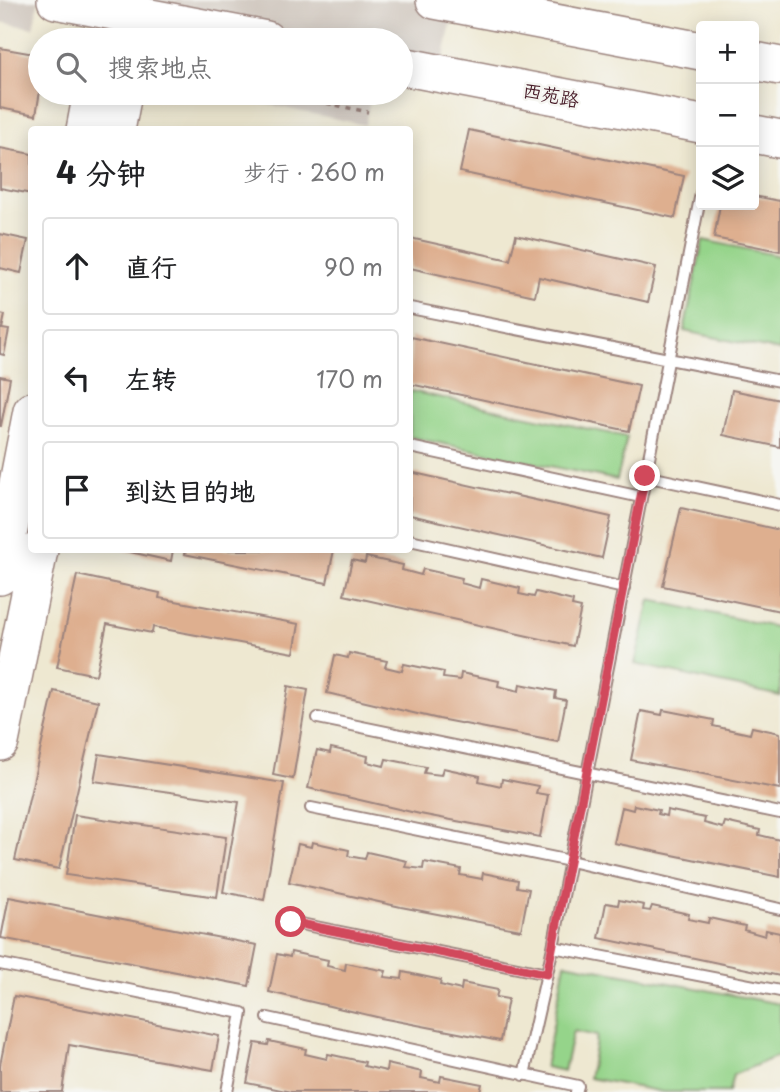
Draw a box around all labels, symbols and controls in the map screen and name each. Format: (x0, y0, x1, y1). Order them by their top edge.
map controls (696, 21, 759, 210)
button: + (696, 21, 759, 84)
search box (28, 28, 413, 105)
text: 搜索地点 (108, 47, 212, 86)
icon: search (52, 48, 90, 86)
street label: 西苑路 (521, 75, 582, 113)
button: − (696, 84, 759, 147)
button: layers (696, 147, 759, 210)
text: 4 分钟 (56, 149, 146, 194)
text: 步行 · 260 m (243, 154, 385, 189)
icon: ahead (58, 247, 96, 285)
text: 直行 (125, 247, 177, 286)
text: 90 m (324, 249, 383, 284)
icon: left (58, 359, 96, 397)
text: 左转 (125, 359, 177, 398)
text: 170 m (316, 361, 383, 396)
route end (629, 460, 660, 491)
icon: arrive (58, 471, 96, 509)
text: 到达目的地 (125, 471, 255, 510)
route start (275, 906, 306, 937)

